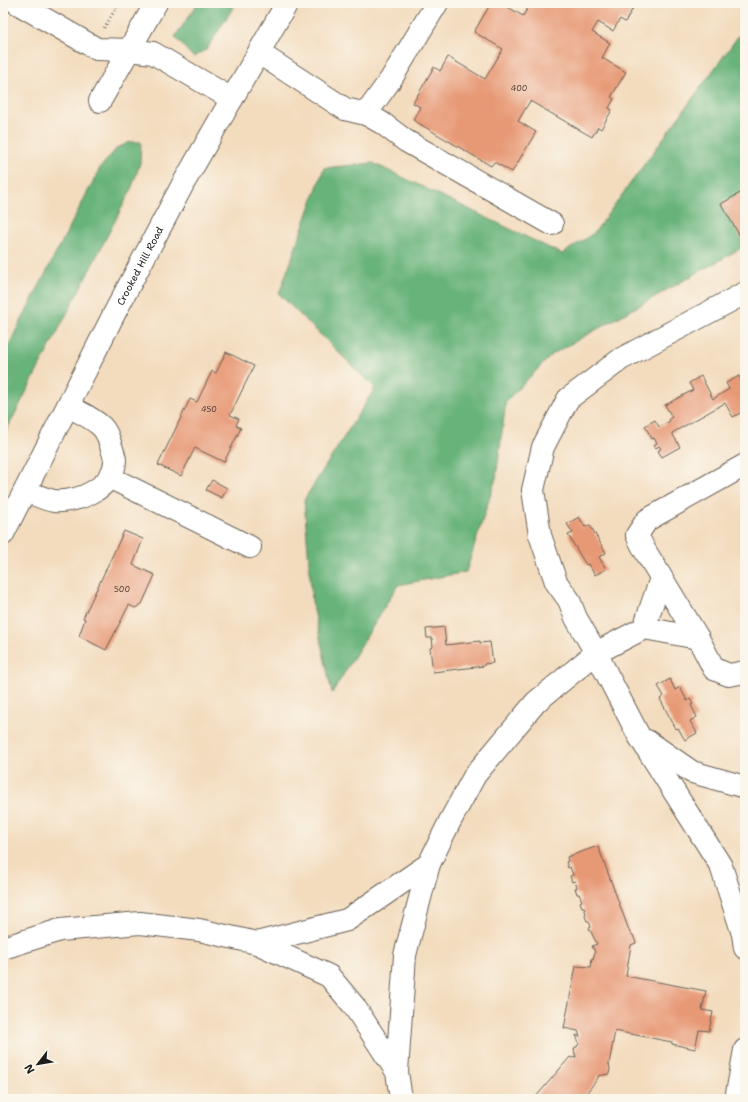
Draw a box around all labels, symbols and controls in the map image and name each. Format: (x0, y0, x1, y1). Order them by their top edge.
house number: 400 (511, 83, 527, 94)
street label: Crooked Hill Road (113, 224, 166, 307)
house number: 450 (201, 404, 217, 415)
house number: 500 (114, 584, 130, 595)
north arrow (18, 1044, 58, 1084)
text: N (21, 1061, 39, 1076)

